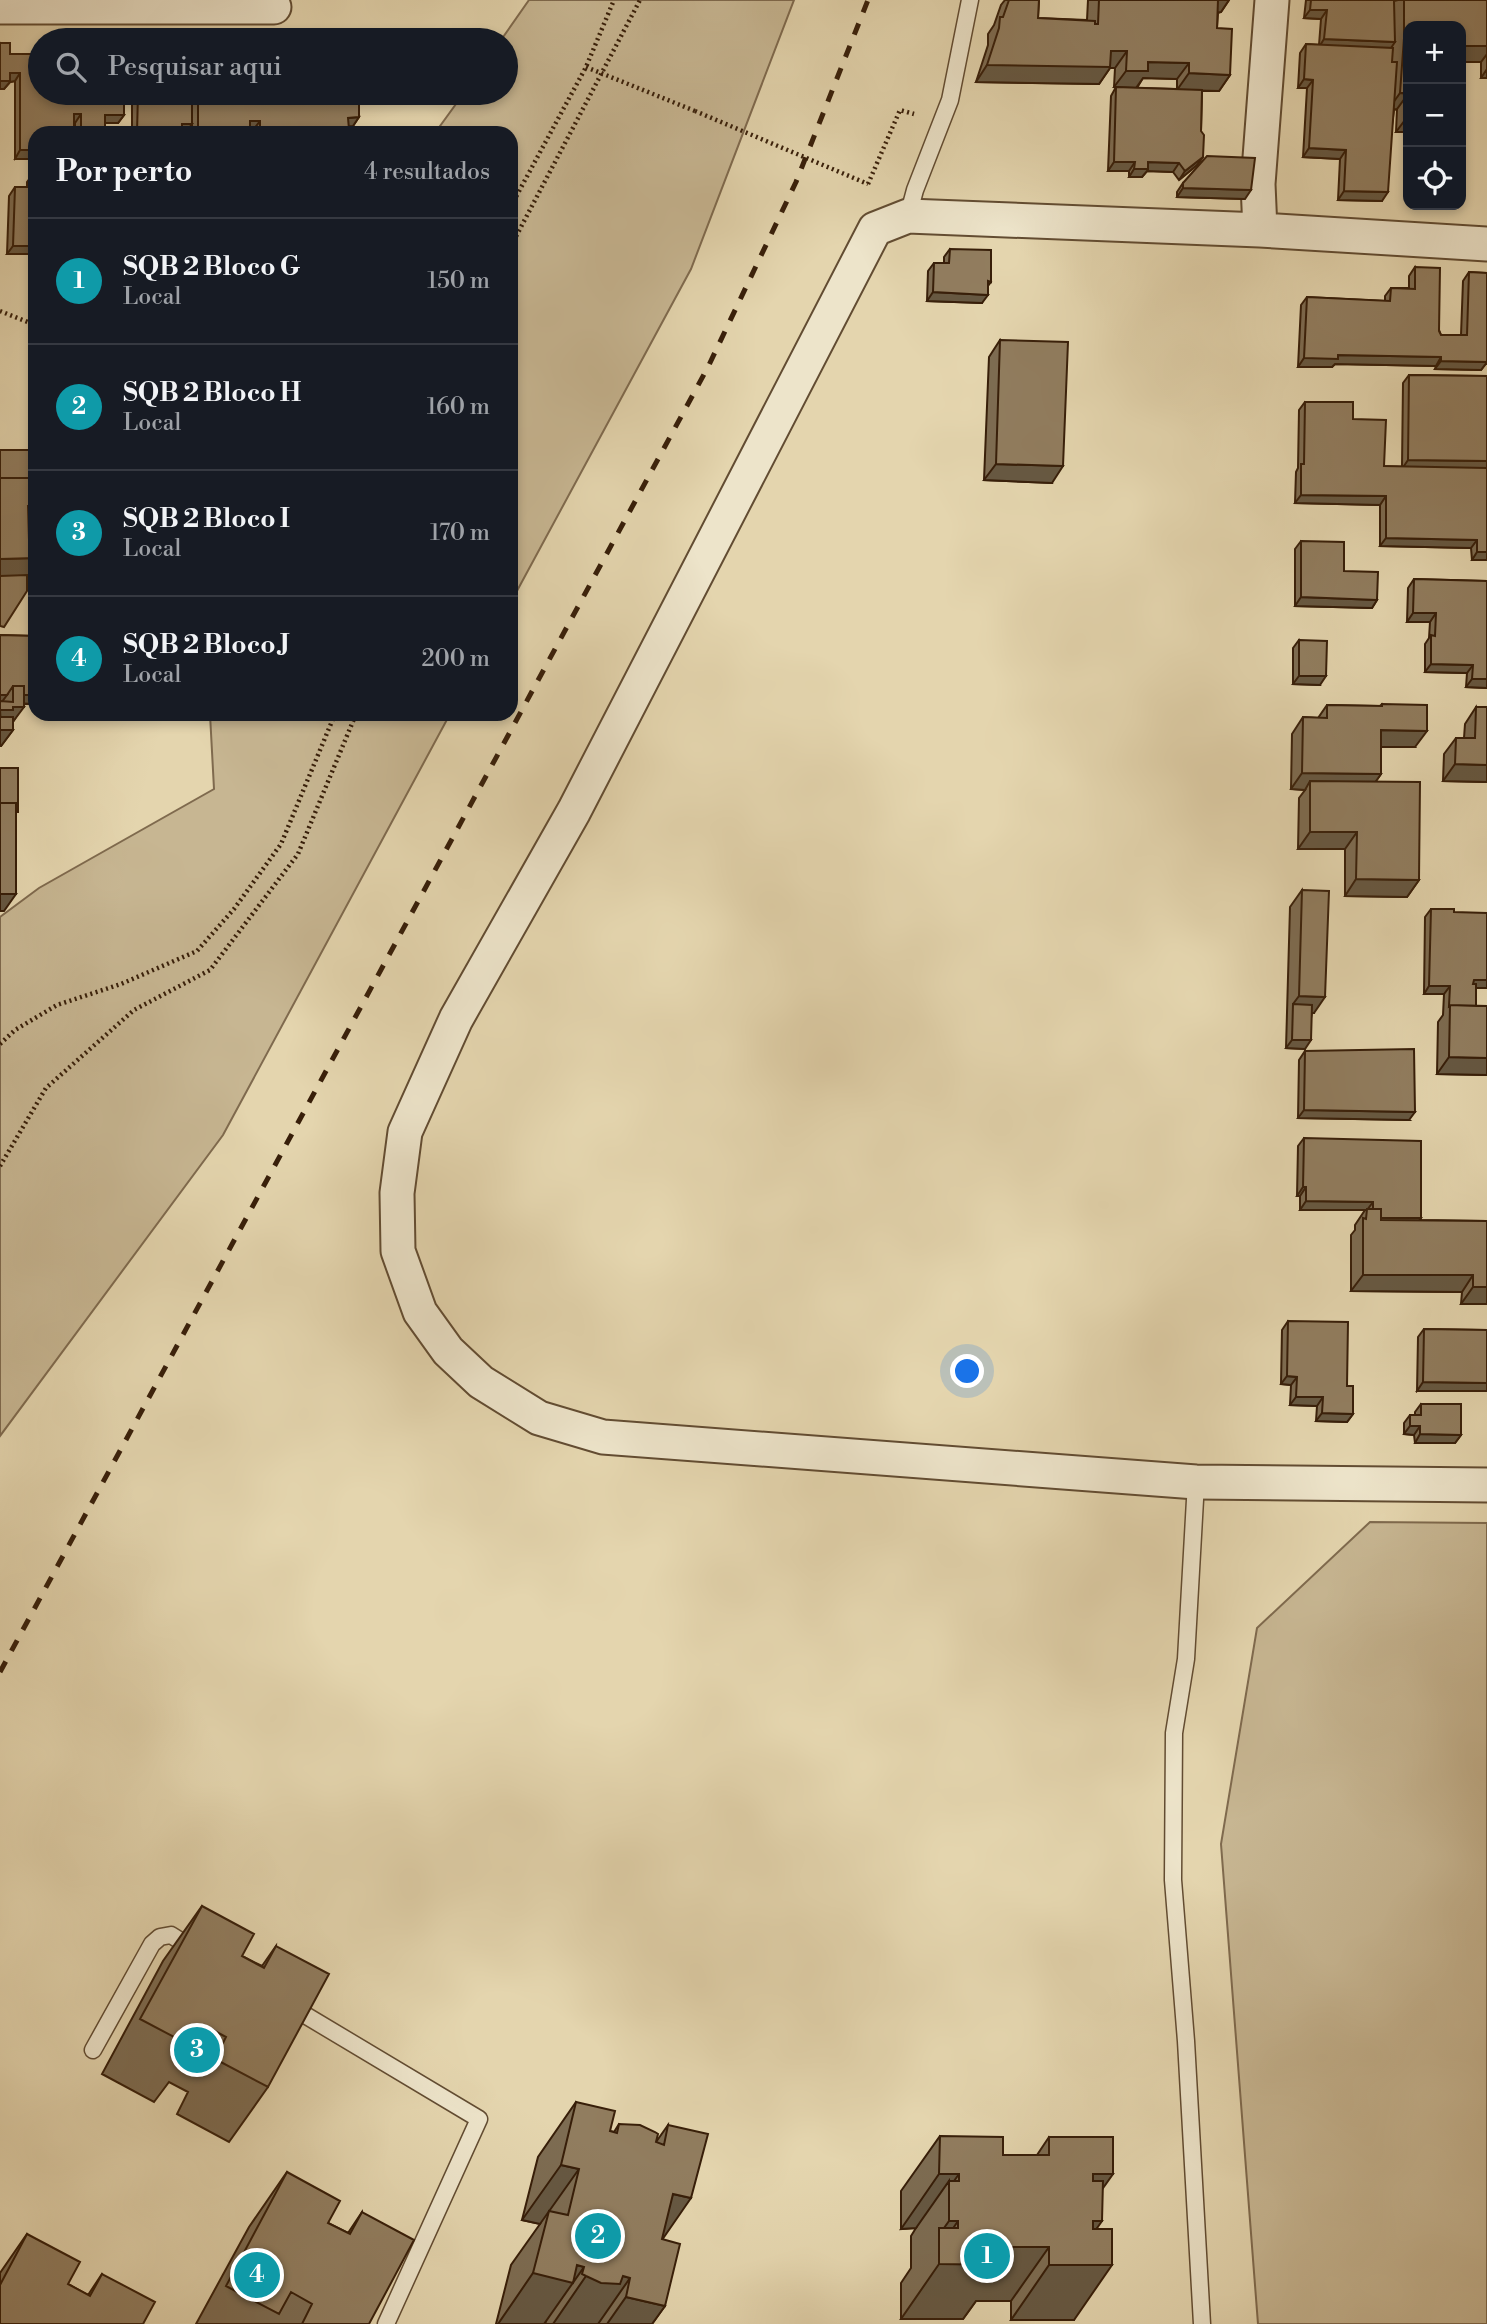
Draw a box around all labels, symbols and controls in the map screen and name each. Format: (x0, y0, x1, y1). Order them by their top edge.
map controls (1403, 21, 1466, 210)
button: + (1403, 21, 1466, 84)
search box (28, 28, 518, 105)
icon: search (52, 48, 90, 86)
text: Pesquisar aqui (108, 51, 282, 83)
button: − (1403, 84, 1466, 147)
button: locate (1403, 147, 1466, 210)
text: Por perto (56, 153, 192, 191)
text: 4 resultados (364, 158, 490, 186)
text: SQB 2 Bloco G (123, 251, 300, 283)
text: 1 (73, 267, 85, 295)
text: 150 m (427, 267, 490, 295)
text: Local (123, 283, 181, 311)
text: SQB 2 Bloco H (123, 377, 301, 409)
text: 2 (72, 393, 86, 421)
text: 160 m (427, 393, 490, 421)
text: Local (123, 409, 181, 437)
text: SQB 2 Bloco I (123, 503, 290, 535)
text: 3 (72, 519, 86, 547)
text: 170 m (430, 519, 490, 547)
text: Local (123, 535, 181, 563)
text: SQB 2 Bloco J (123, 629, 290, 661)
text: 4 (71, 645, 87, 673)
text: 200 m (422, 645, 490, 673)
text: Local (123, 661, 181, 689)
your location (950, 1354, 984, 1388)
pin: 3 (174, 2024, 220, 2076)
pin: 2 (575, 2210, 621, 2262)
pin: 1 (964, 2230, 1010, 2282)
pin: 4 (234, 2249, 280, 2301)

